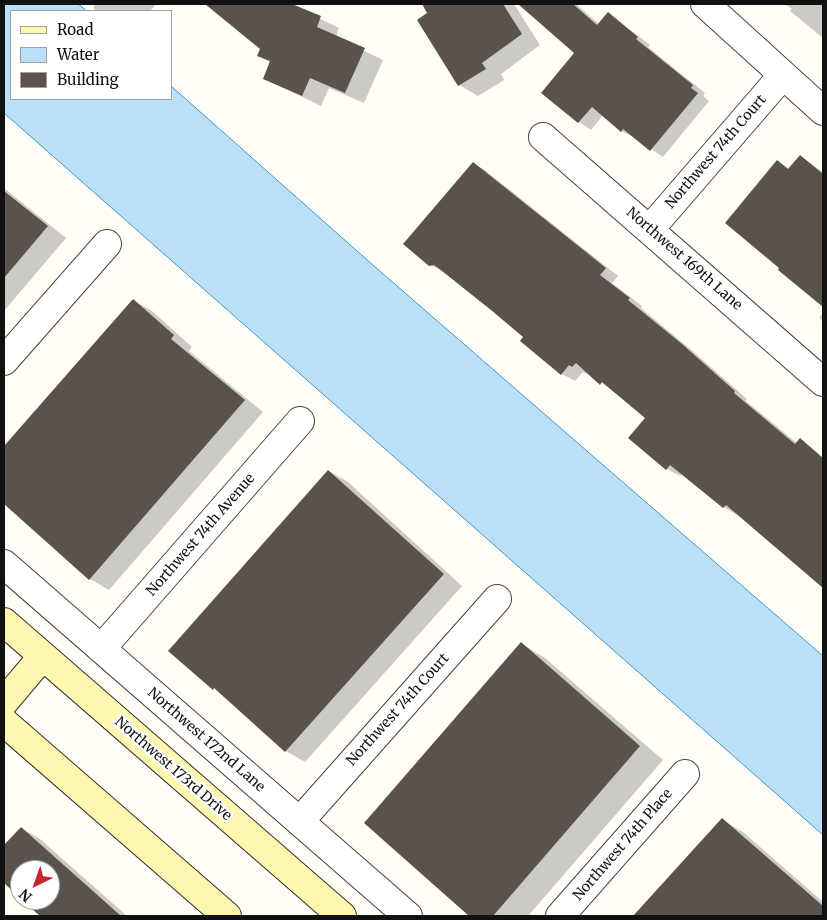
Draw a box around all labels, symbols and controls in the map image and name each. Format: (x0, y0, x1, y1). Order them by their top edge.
legend (10, 10, 172, 100)
text: Road (57, 20, 93, 39)
text: Water (57, 45, 99, 64)
text: Building (57, 70, 119, 89)
street label: Northwest 74th Court (662, 92, 770, 212)
street label: Northwest 169th Lane (623, 204, 745, 314)
street label: Northwest 74th Avenue (143, 470, 259, 600)
street label: Northwest 74th Court (343, 650, 453, 770)
street label: Northwest 172nd Lane (144, 684, 268, 796)
street label: Northwest 173rd Drive (111, 714, 235, 824)
street label: Northwest 74th Place (570, 786, 676, 904)
north arrow (10, 860, 60, 910)
text: N (15, 885, 36, 906)

